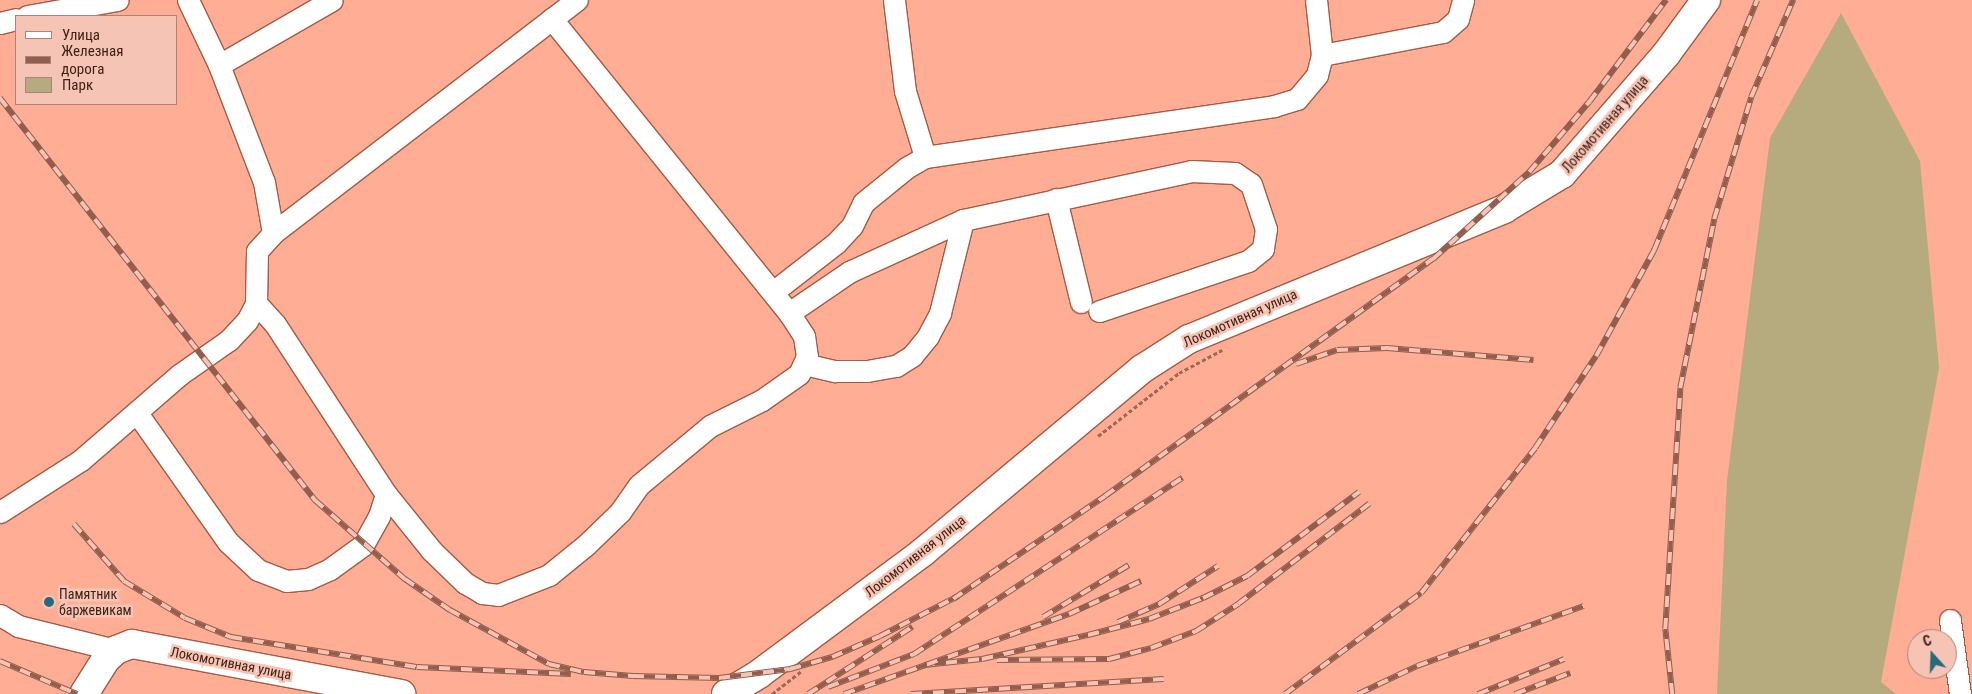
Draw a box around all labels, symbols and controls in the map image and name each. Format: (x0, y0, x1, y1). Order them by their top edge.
legend (15, 15, 178, 105)
text: Улица (62, 26, 100, 44)
text: Железная дорога (61, 42, 123, 78)
street label: Локомотивная улица (1558, 72, 1652, 176)
text: Парк (62, 76, 93, 94)
street label: Локомотивная улица (1180, 285, 1300, 351)
street label: Локомотивная улица (861, 512, 969, 600)
place label: Памятник баржевикам (59, 586, 132, 618)
marker: Памятник баржевикам (43, 596, 55, 608)
north arrow (1907, 629, 1957, 679)
text: С (1921, 632, 1934, 650)
street label: Локомотивная улица (169, 643, 293, 683)

